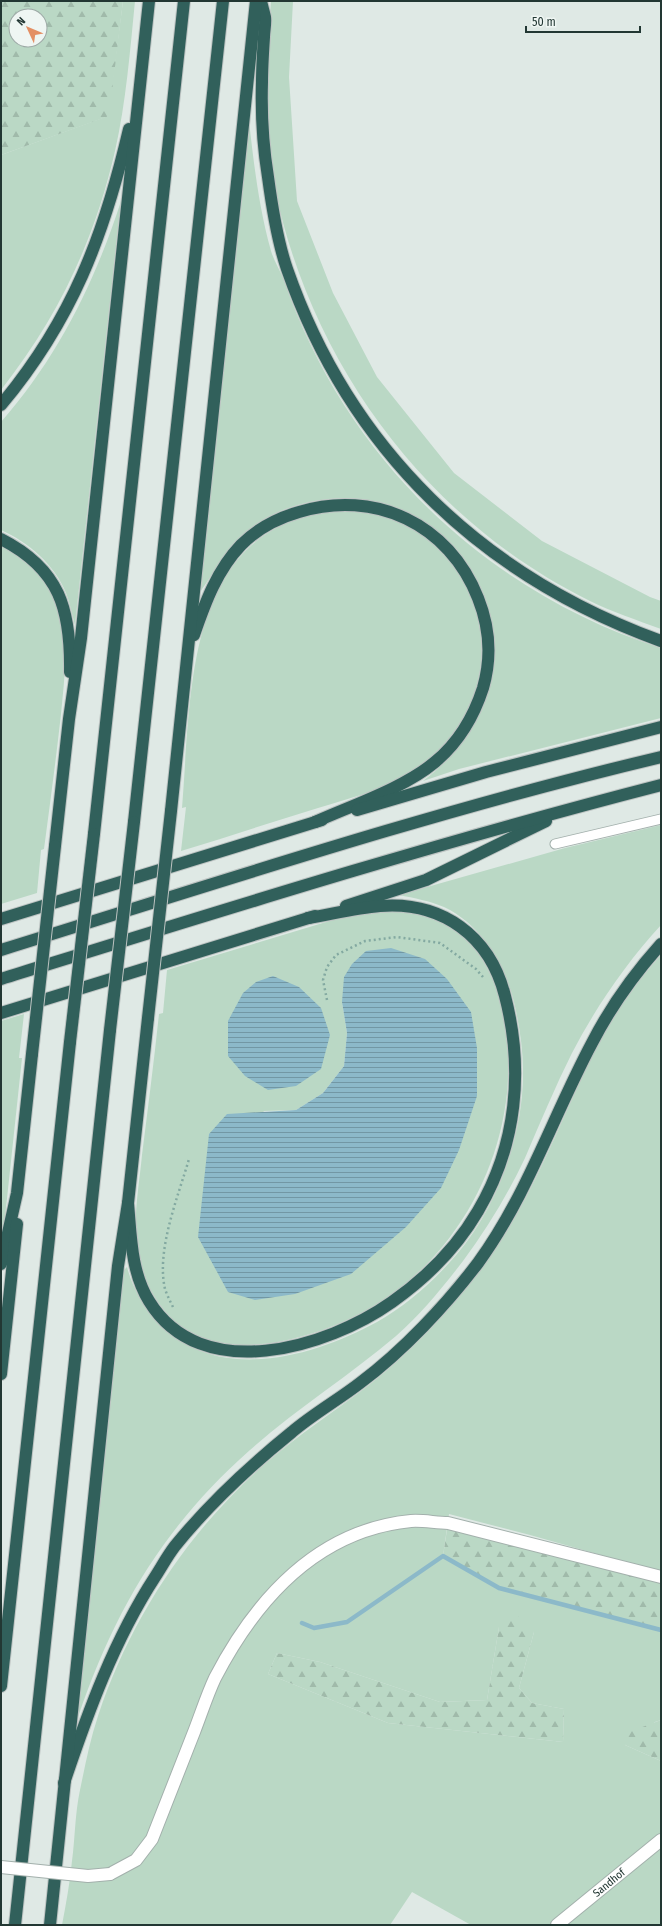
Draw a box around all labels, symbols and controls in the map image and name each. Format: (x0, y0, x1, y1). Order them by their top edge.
north arrow (8, 8, 48, 48)
scale bar (526, 8, 640, 34)
text: N (14, 15, 28, 28)
text: 50 m (532, 15, 556, 29)
street label: Sandhof (590, 1865, 628, 1900)

